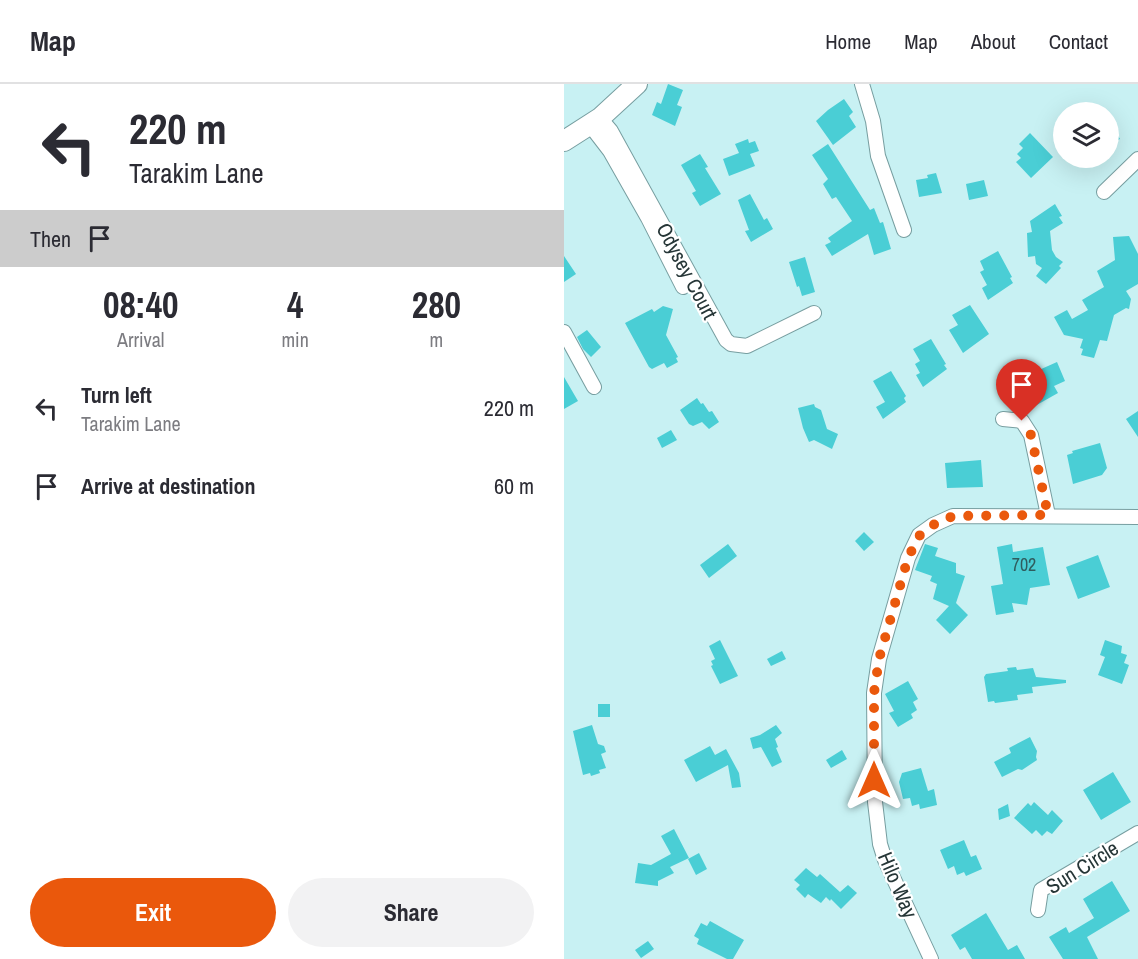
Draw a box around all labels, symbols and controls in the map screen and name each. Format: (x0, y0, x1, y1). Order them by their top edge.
text: Map (30, 22, 76, 60)
text: Home (825, 27, 871, 56)
text: Map (904, 27, 938, 56)
text: About (971, 27, 1016, 56)
text: Contact (1049, 27, 1108, 56)
text: 220 m (129, 101, 227, 157)
map controls (1053, 102, 1119, 168)
button: layers (1053, 102, 1119, 168)
icon: left (30, 108, 108, 186)
text: Tarakim Lane (129, 155, 264, 191)
street label: Odysey Court (649, 218, 725, 324)
icon: arrive (83, 222, 116, 255)
text: Then (30, 224, 71, 254)
text: 08:40 (103, 281, 178, 329)
text: 4 (287, 281, 303, 329)
text: 280 (412, 281, 461, 329)
text: Arrival (117, 326, 164, 353)
text: min (281, 326, 309, 353)
text: m (430, 326, 443, 353)
pin (996, 359, 1047, 421)
icon: arrive (1005, 368, 1038, 401)
text: Turn left (81, 380, 152, 410)
icon: left (30, 392, 63, 425)
text: 220 m (484, 393, 534, 423)
text: Tarakim Lane (81, 410, 181, 437)
icon: arrive (30, 470, 63, 503)
text: Arrive at destination (81, 471, 255, 501)
text: 60 m (494, 471, 534, 501)
house number: 702 (1012, 552, 1036, 577)
position arrow (842, 748, 906, 812)
street label: Sun Circle (1040, 833, 1124, 901)
street label: Hilo Way (871, 847, 925, 923)
button: Exit (30, 878, 276, 947)
button: Share (288, 878, 534, 947)

